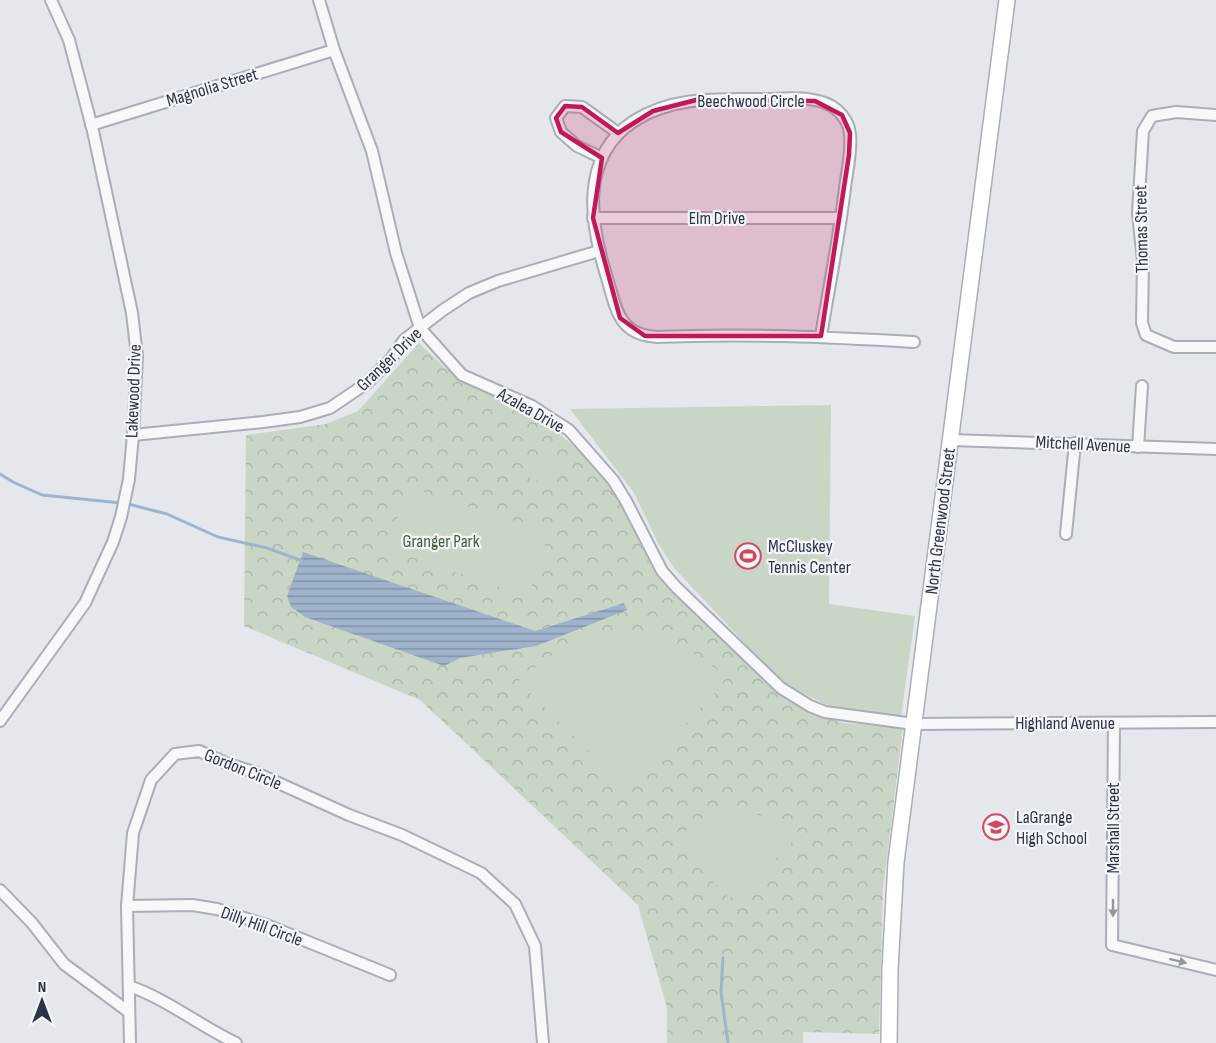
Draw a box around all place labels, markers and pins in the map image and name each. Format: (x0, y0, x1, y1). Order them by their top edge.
place label: McCluskey Tennis Center (768, 536, 851, 578)
sports icon: McCluskey Tennis Center (733, 541, 763, 571)
place label: LaGrange High School (1016, 807, 1087, 849)
school or university icon: LaGrange High School (981, 812, 1011, 842)

